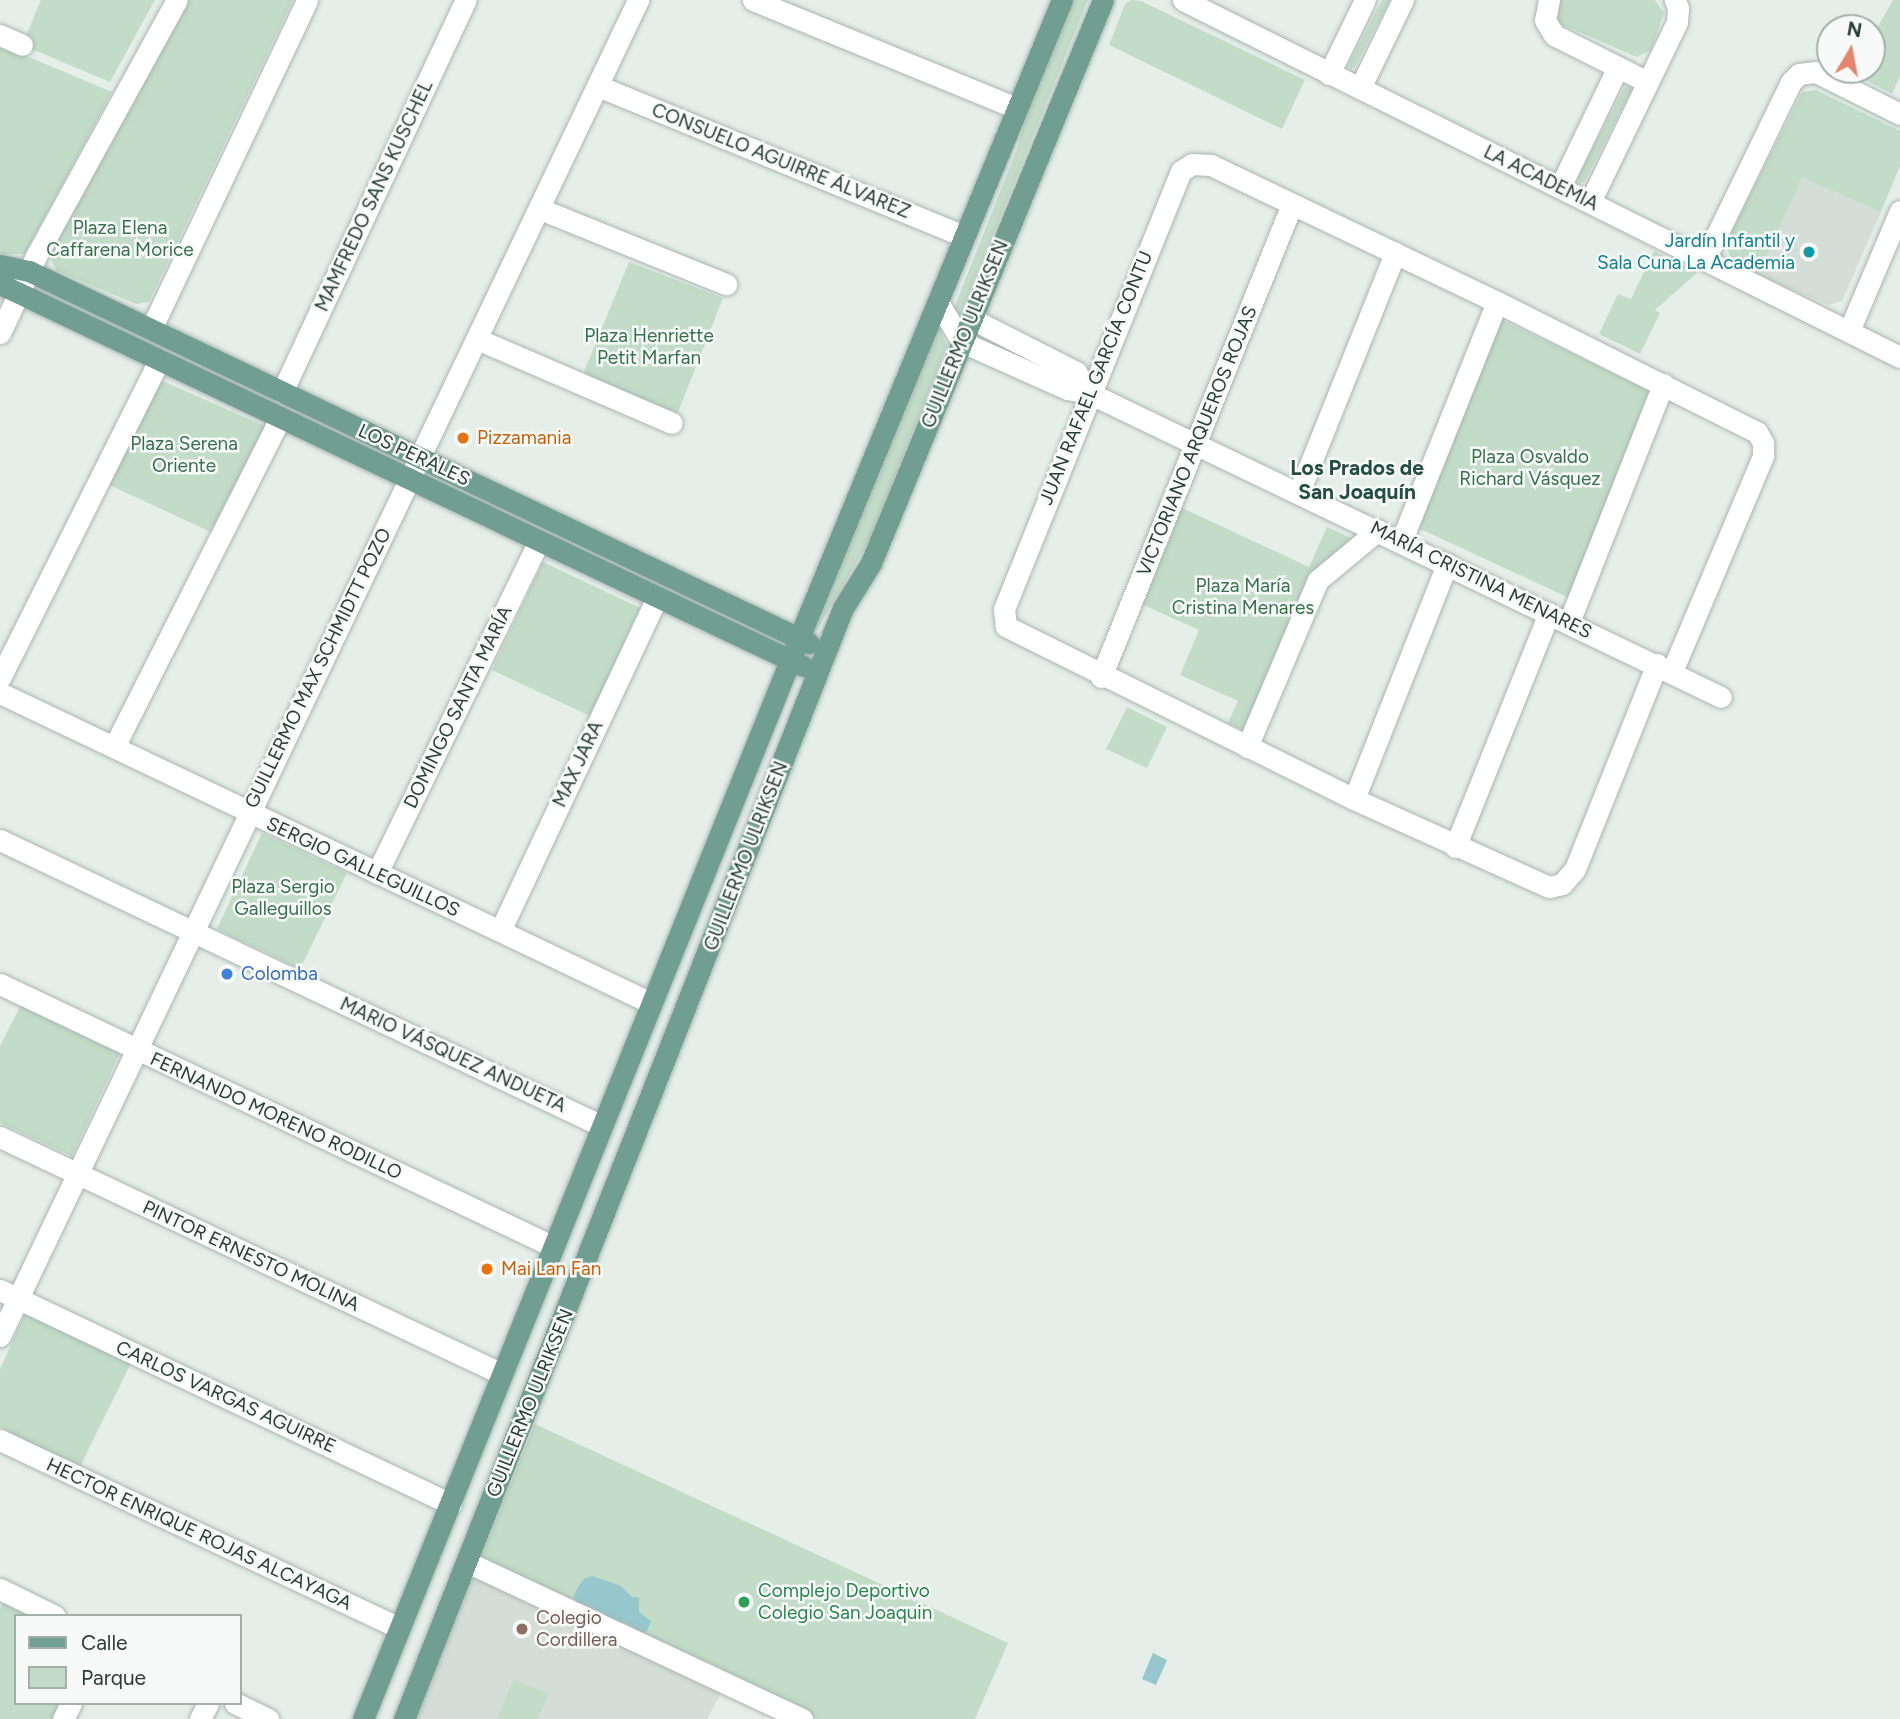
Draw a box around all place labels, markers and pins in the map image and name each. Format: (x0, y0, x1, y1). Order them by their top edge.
place label: Jardín Infantil y Sala Cuna La Academia (1597, 230, 1795, 274)
marker: Jardín Infantil y Sala Cuna La Academia (1801, 244, 1817, 260)
place label: Pizzamania (477, 427, 571, 449)
marker: Pizzamania (455, 430, 471, 446)
place label: Colomba (241, 963, 318, 985)
marker: Colomba (219, 966, 235, 982)
place label: Mai Lan Fan (501, 1258, 601, 1280)
marker: Mai Lan Fan (479, 1261, 495, 1277)
place label: Complejo Deportivo Colegio San Joaquin (758, 1580, 932, 1624)
marker: Complejo Deportivo Colegio San Joaquin (736, 1594, 752, 1610)
place label: Colegio Cordillera (536, 1607, 618, 1651)
marker: Colegio Cordillera (514, 1621, 530, 1637)

